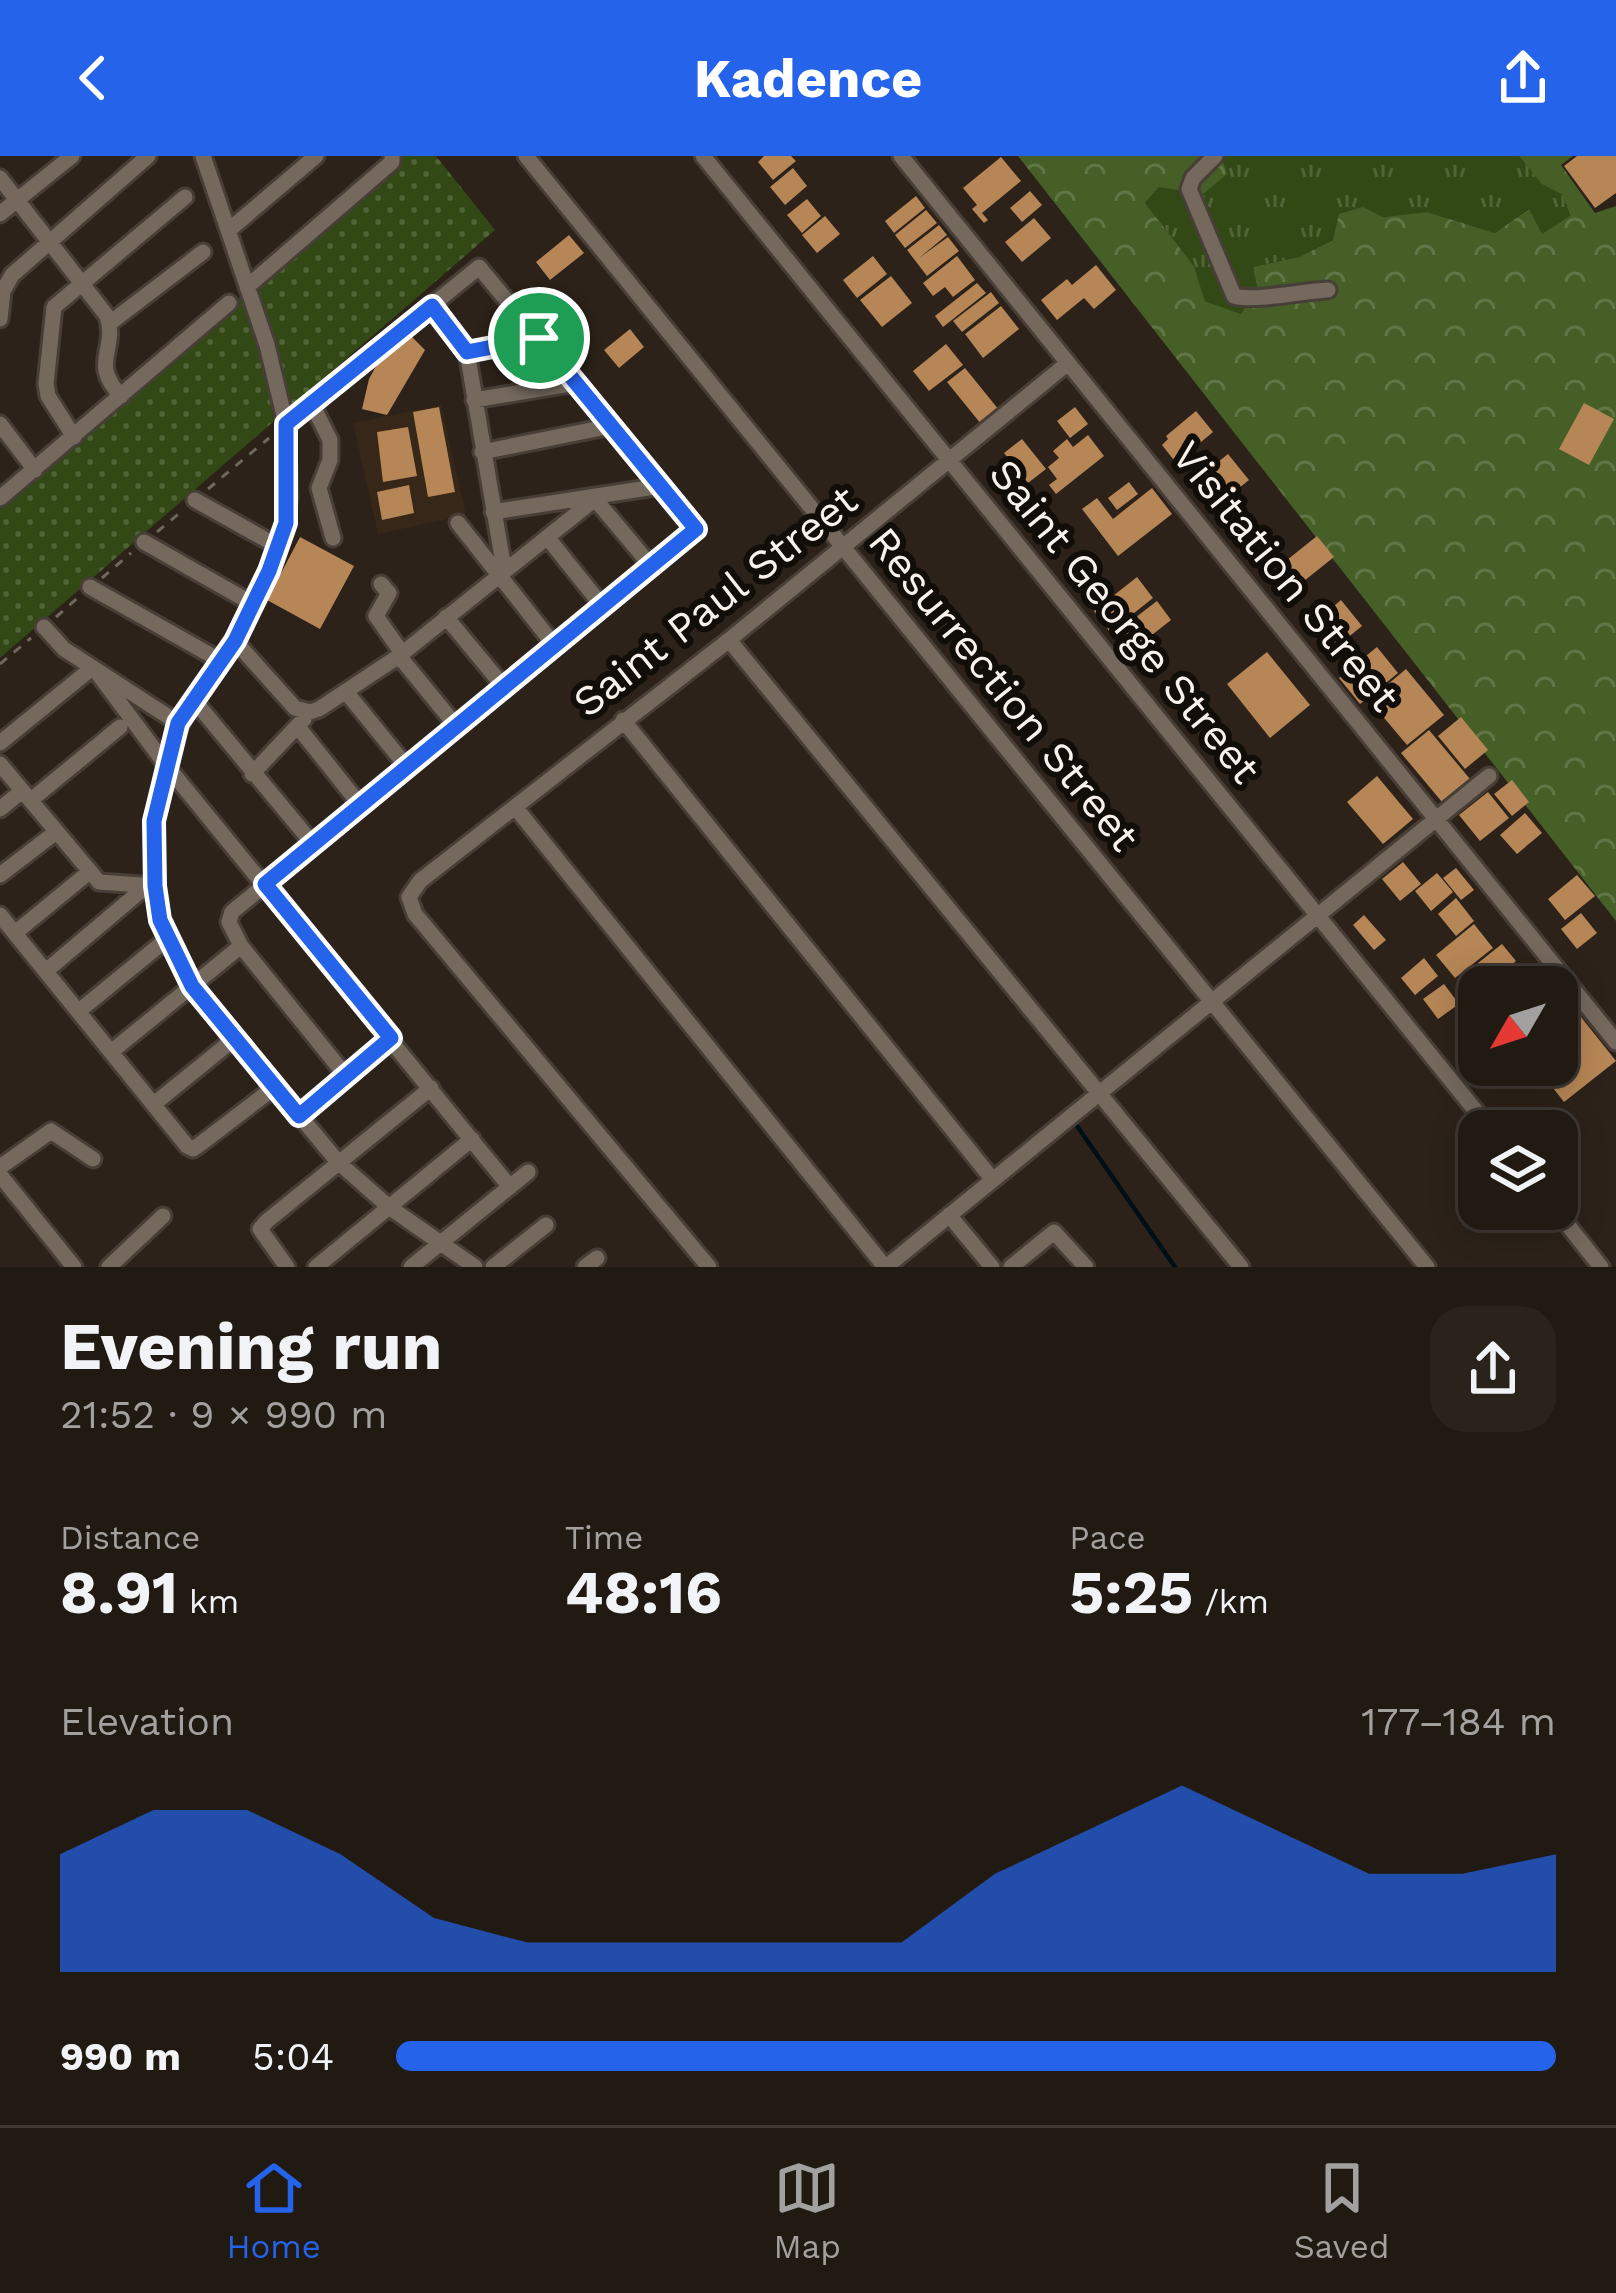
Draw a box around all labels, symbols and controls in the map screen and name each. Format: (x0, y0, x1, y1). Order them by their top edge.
icon: back (60, 45, 126, 111)
icon: share (1490, 45, 1556, 111)
text: Kadence (694, 47, 922, 110)
pin (488, 287, 590, 389)
icon: arrive (506, 305, 572, 371)
street label: Visitation Street (1162, 431, 1410, 721)
street label: Saint George Street (979, 449, 1271, 793)
street label: Saint Paul Street (563, 475, 867, 727)
street label: Resurrection Street (859, 518, 1149, 860)
north arrow (1458, 966, 1578, 1086)
map controls (1458, 966, 1578, 1230)
button: layers (1458, 1110, 1578, 1230)
button: share (1430, 1306, 1556, 1432)
text: Evening run (60, 1308, 442, 1385)
text: 21:52 · 9 × 990 m (60, 1392, 387, 1437)
text: Distance (60, 1518, 200, 1557)
text: Time (565, 1518, 643, 1557)
text: Pace (1069, 1518, 1146, 1557)
text: 8.91 (60, 1557, 178, 1628)
text: 48:16 (565, 1557, 722, 1628)
text: 5:25 (1069, 1557, 1193, 1628)
text: km (178, 1582, 239, 1621)
text: /km (1193, 1582, 1269, 1621)
text: Elevation (60, 1699, 234, 1744)
text: 177–184 m (1361, 1699, 1556, 1744)
text: 990 m (60, 2034, 181, 2079)
text: 5:04 (252, 2034, 334, 2079)
tab: Home (226, 2155, 321, 2266)
tab: Map (774, 2155, 841, 2266)
tab: Saved (1294, 2155, 1390, 2266)

